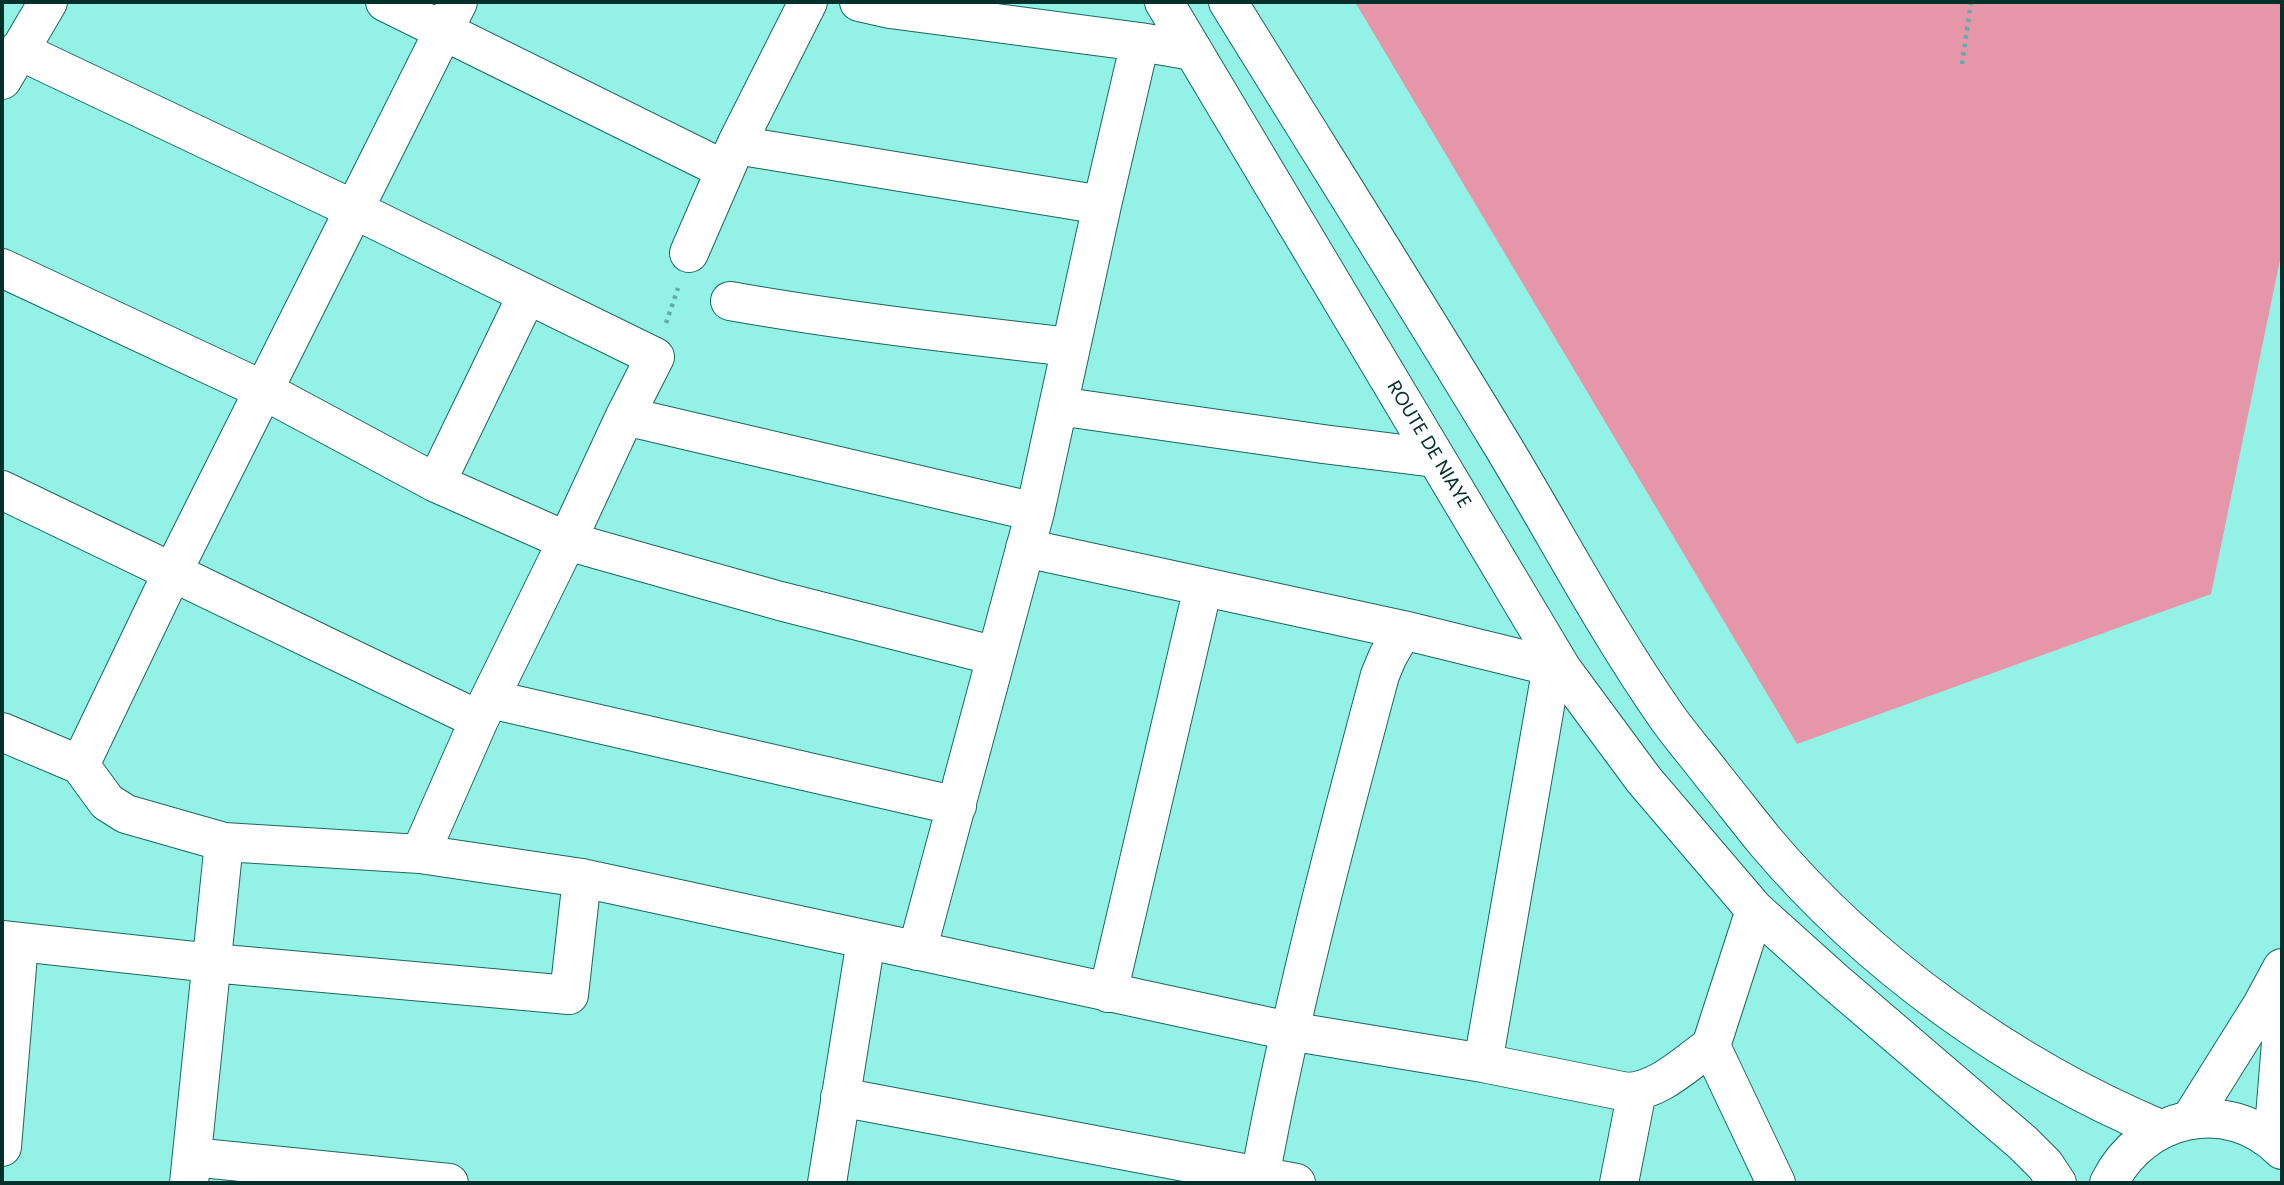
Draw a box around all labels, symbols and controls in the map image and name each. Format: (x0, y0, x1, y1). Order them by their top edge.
street label: ROUTE DE NIAYE (1381, 377, 1475, 513)

